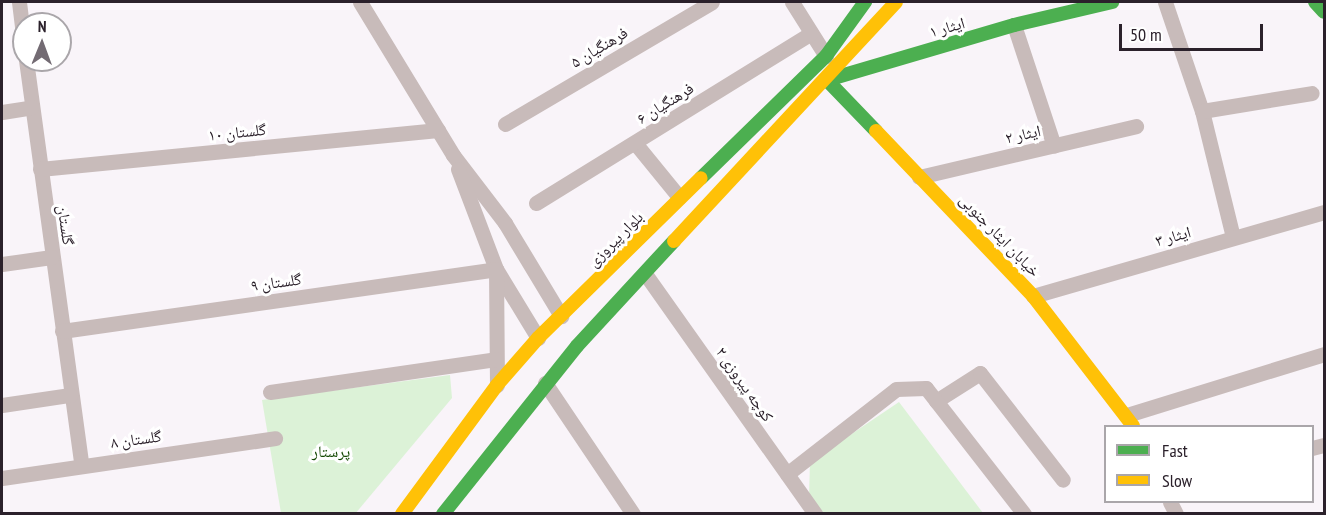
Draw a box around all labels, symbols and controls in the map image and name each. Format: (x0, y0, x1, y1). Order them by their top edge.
north arrow (12, 12, 72, 72)
scale bar (1122, 12, 1266, 50)
street label: ایثار ۱ (927, 13, 967, 41)
text: N (38, 16, 47, 36)
street label: فرهنگیان ۵ (567, 23, 631, 71)
text: 50 m (1130, 23, 1162, 46)
street label: فرهنگیان ۶ (633, 78, 697, 128)
street label: گلستان ۱۰ (207, 119, 267, 145)
street label: ایثار ۲ (1003, 121, 1043, 147)
street label: خیابان ایثار جنوبی (956, 190, 1044, 280)
street label: گلستان (54, 204, 78, 246)
street label: بلوار پیروزی (583, 207, 647, 271)
street label: ایثار ۳ (1153, 222, 1193, 250)
street label: گلستان ۹ (249, 269, 303, 295)
street label: کوچه پیروزی ۲ (712, 343, 778, 425)
legend (1104, 425, 1314, 503)
street label: گلستان ۸ (109, 426, 163, 452)
text: Fast (1162, 439, 1188, 462)
park label: پرستار (312, 441, 350, 461)
text: Slow (1162, 469, 1192, 492)

